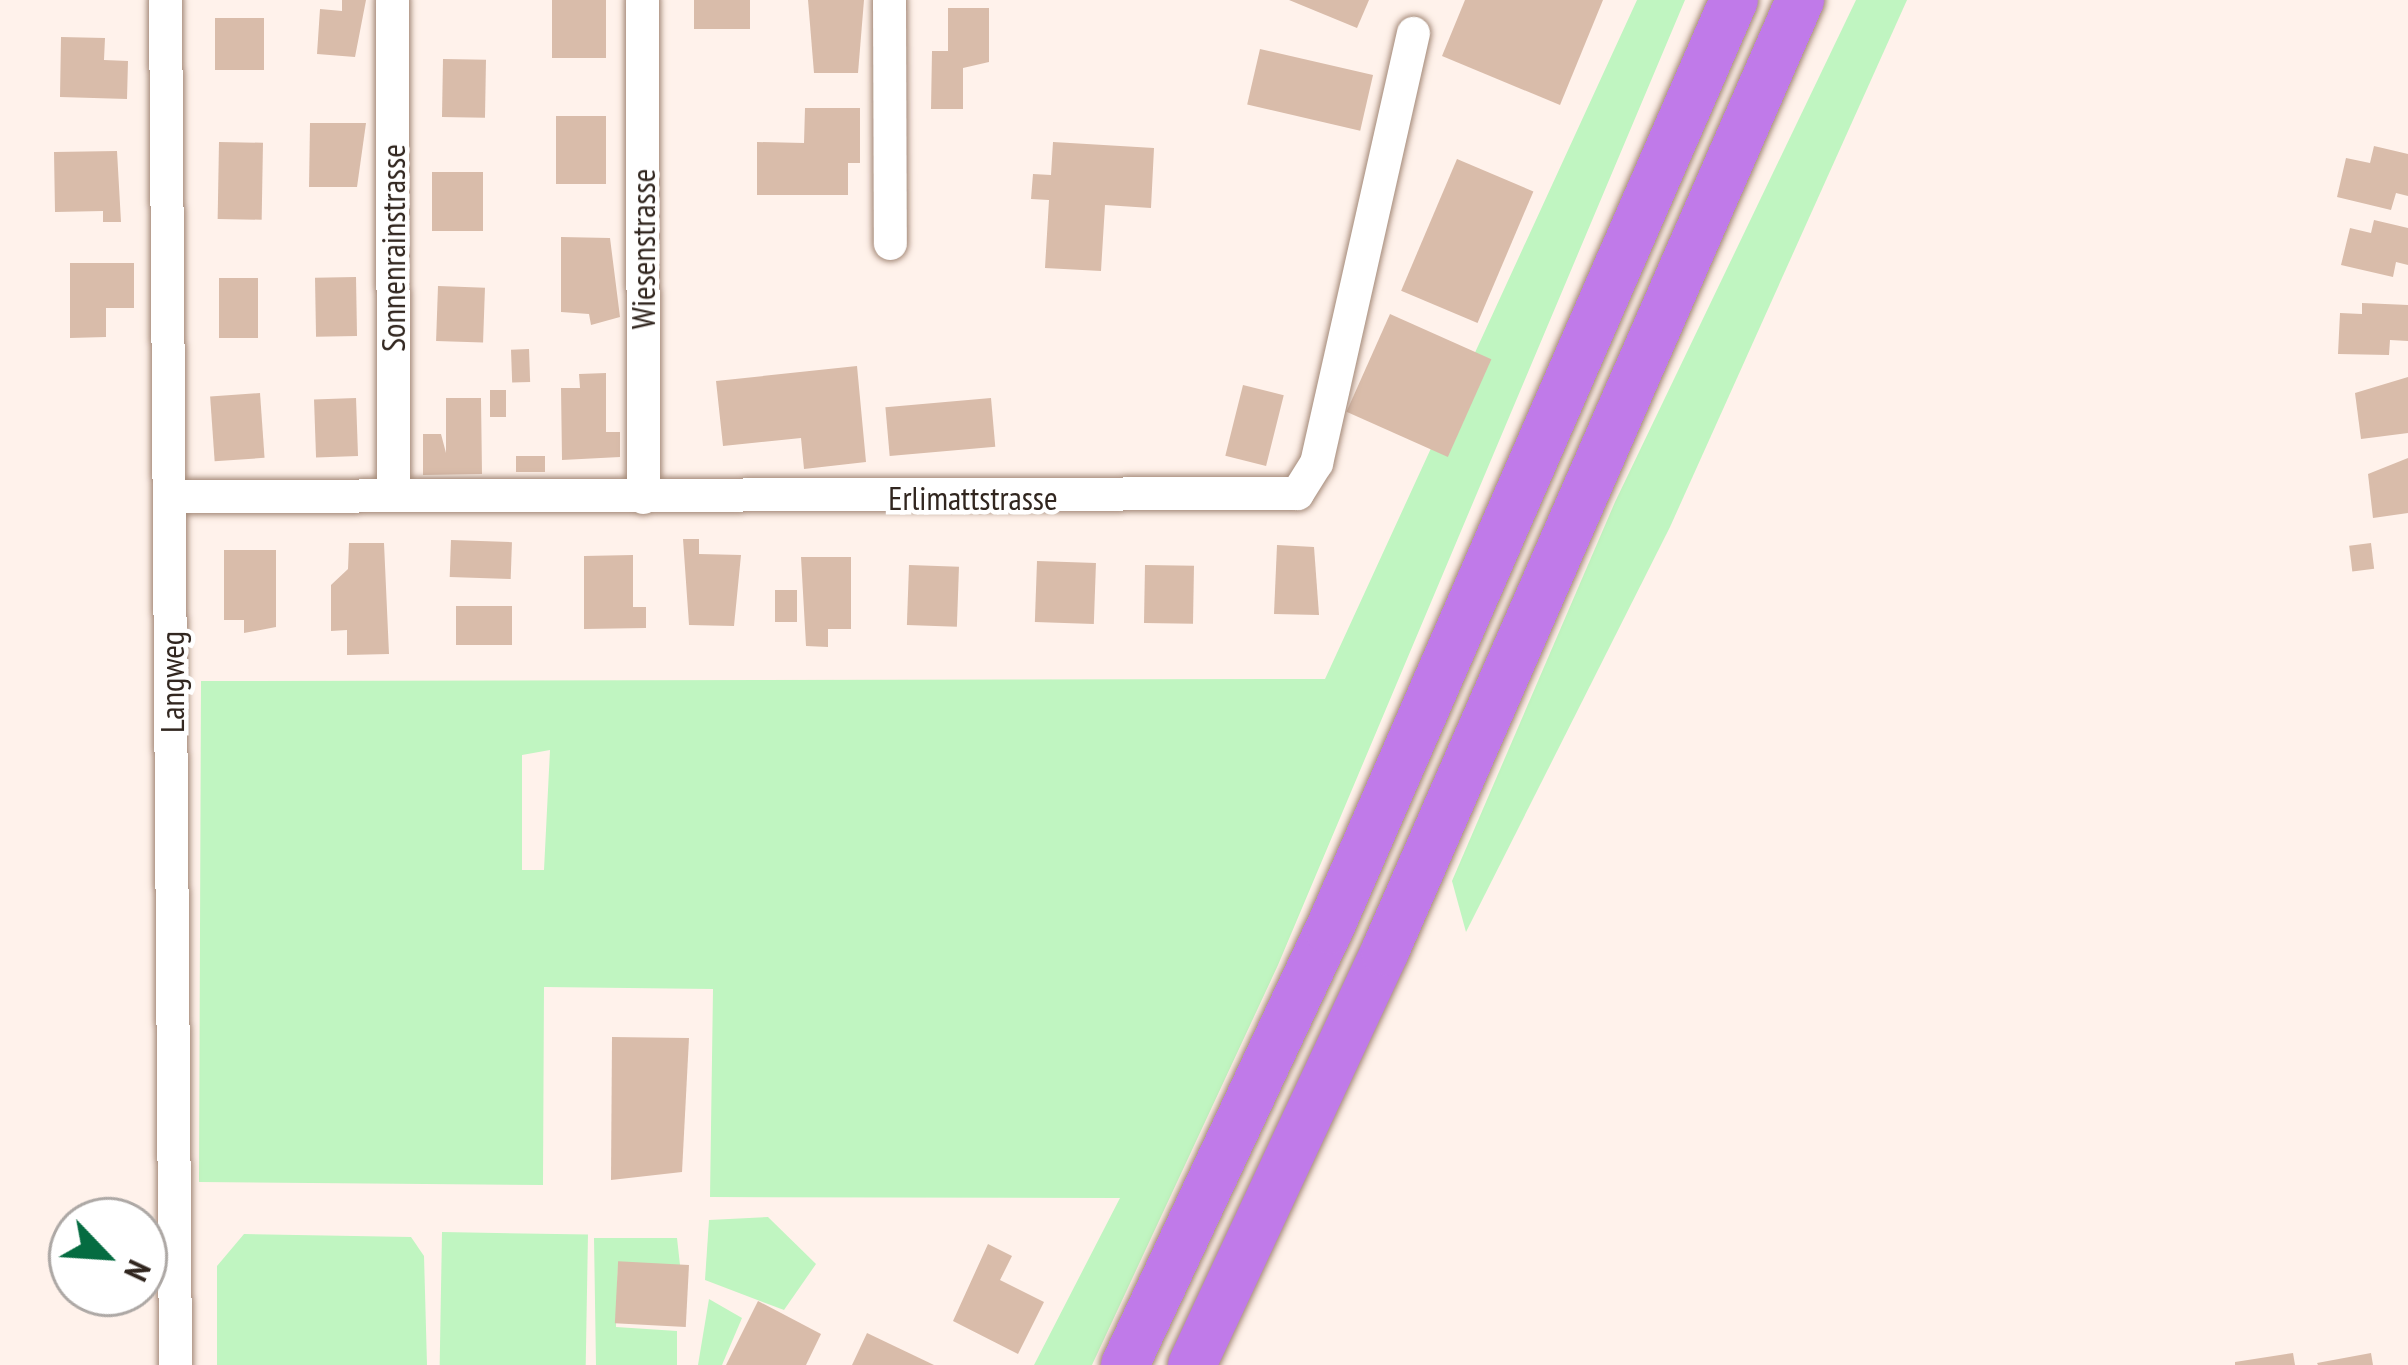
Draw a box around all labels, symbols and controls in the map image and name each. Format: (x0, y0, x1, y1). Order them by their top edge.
street label: Sonnenrainstrasse (373, 144, 413, 352)
street label: Wiesenstrasse (623, 169, 663, 329)
street label: Erlimattstrasse (888, 478, 1058, 518)
street label: Langweg (152, 631, 192, 733)
north arrow (48, 1197, 168, 1317)
text: N (115, 1254, 162, 1288)

